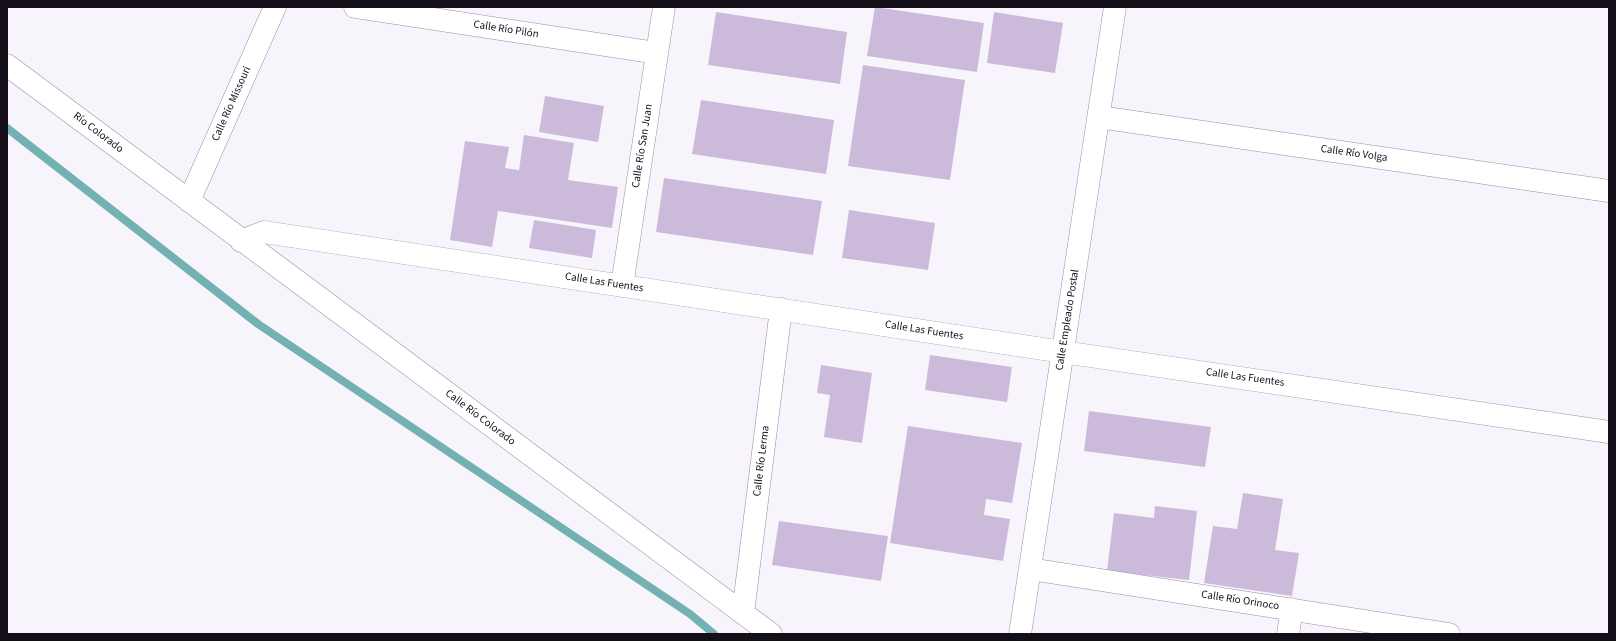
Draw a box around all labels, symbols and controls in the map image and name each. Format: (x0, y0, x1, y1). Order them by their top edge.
street label: Calle Río Pilón (472, 18, 540, 42)
street label: Calle Río Missouri (210, 64, 254, 144)
street label: Calle Río San Juan (630, 103, 656, 189)
street label: Río Colorado (70, 110, 126, 156)
street label: Calle Río Volga (1320, 143, 1388, 165)
street label: Calle Empleado Postal (1053, 269, 1083, 371)
street label: Calle Las Fuentes (564, 270, 644, 296)
street label: Calle Las Fuentes (884, 318, 964, 344)
street label: Calle Las Fuentes (1205, 366, 1285, 390)
street label: Calle Río Colorado (442, 387, 518, 449)
street label: Calle Río Lerma (751, 425, 773, 497)
street label: Calle Río Orinoco (1200, 588, 1280, 614)

